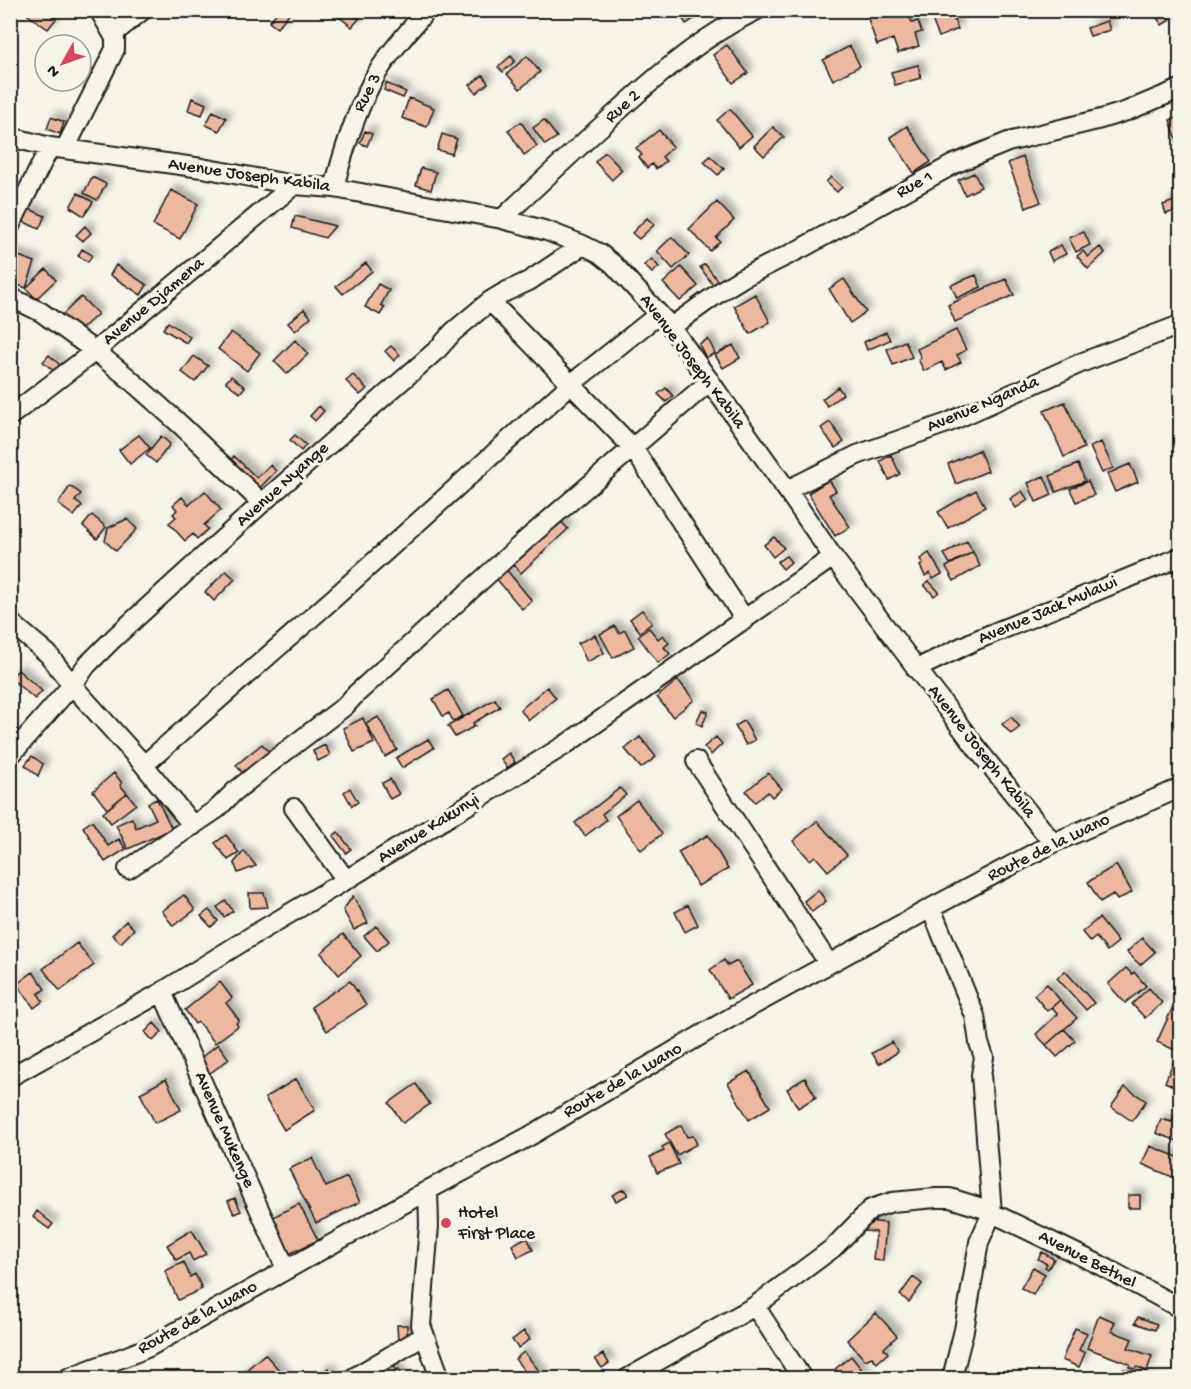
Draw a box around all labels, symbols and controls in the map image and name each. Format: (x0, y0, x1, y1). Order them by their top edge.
north arrow (33, 33, 93, 93)
text: N (43, 60, 65, 81)
street label: Rue 3 (349, 70, 387, 116)
street label: Rue 2 (601, 86, 645, 128)
street label: Avenue Joseph Kabila (167, 154, 332, 198)
street label: Rue 1 (893, 166, 937, 204)
street label: Avenue Djamena (99, 253, 210, 351)
street label: Avenue Joseph Kabila (634, 290, 750, 434)
street label: Avenue Nganda (924, 372, 1043, 438)
street label: Avenue Nyange (232, 438, 334, 532)
street label: Avenue Jack Mulawi (975, 572, 1121, 650)
street label: Avenue Joseph Kabila (922, 681, 1040, 824)
street label: Avenue Kakunyi (374, 789, 484, 869)
street label: Route de la Luano (984, 809, 1114, 887)
street label: Route de la Luano (560, 1039, 686, 1123)
street label: Avenue Mukenge (189, 1069, 259, 1192)
place label: Hotel First Place (457, 1203, 536, 1245)
marker: Hotel First Place (439, 1216, 453, 1230)
street label: Avenue Bethel (1034, 1226, 1140, 1294)
street label: Route de la Luano (135, 1276, 261, 1360)

